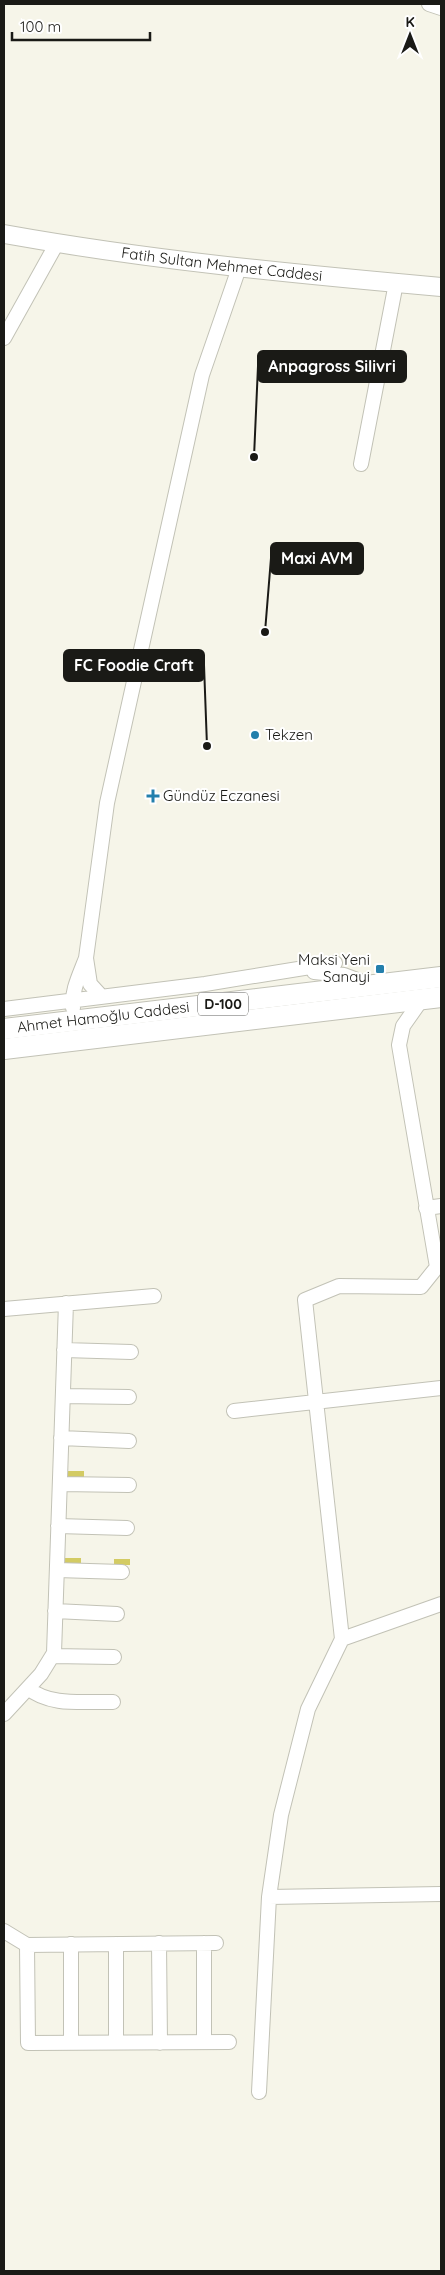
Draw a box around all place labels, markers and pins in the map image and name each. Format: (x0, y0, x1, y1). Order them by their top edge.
callout: Anpagross Silivri (258, 351, 406, 382)
callout: Maxi AVM (271, 543, 363, 574)
callout: FC Foodie Craft (64, 650, 204, 681)
place label: Tekzen (265, 725, 313, 744)
marker: Tekzen (249, 729, 261, 741)
place label: Gündüz Eczanesi (163, 786, 280, 805)
marker: Gündüz Eczanesi (147, 790, 159, 802)
place label: Maksi Yeni Sanayi (298, 950, 370, 986)
marker: Maksi Yeni Sanayi (374, 963, 386, 975)

